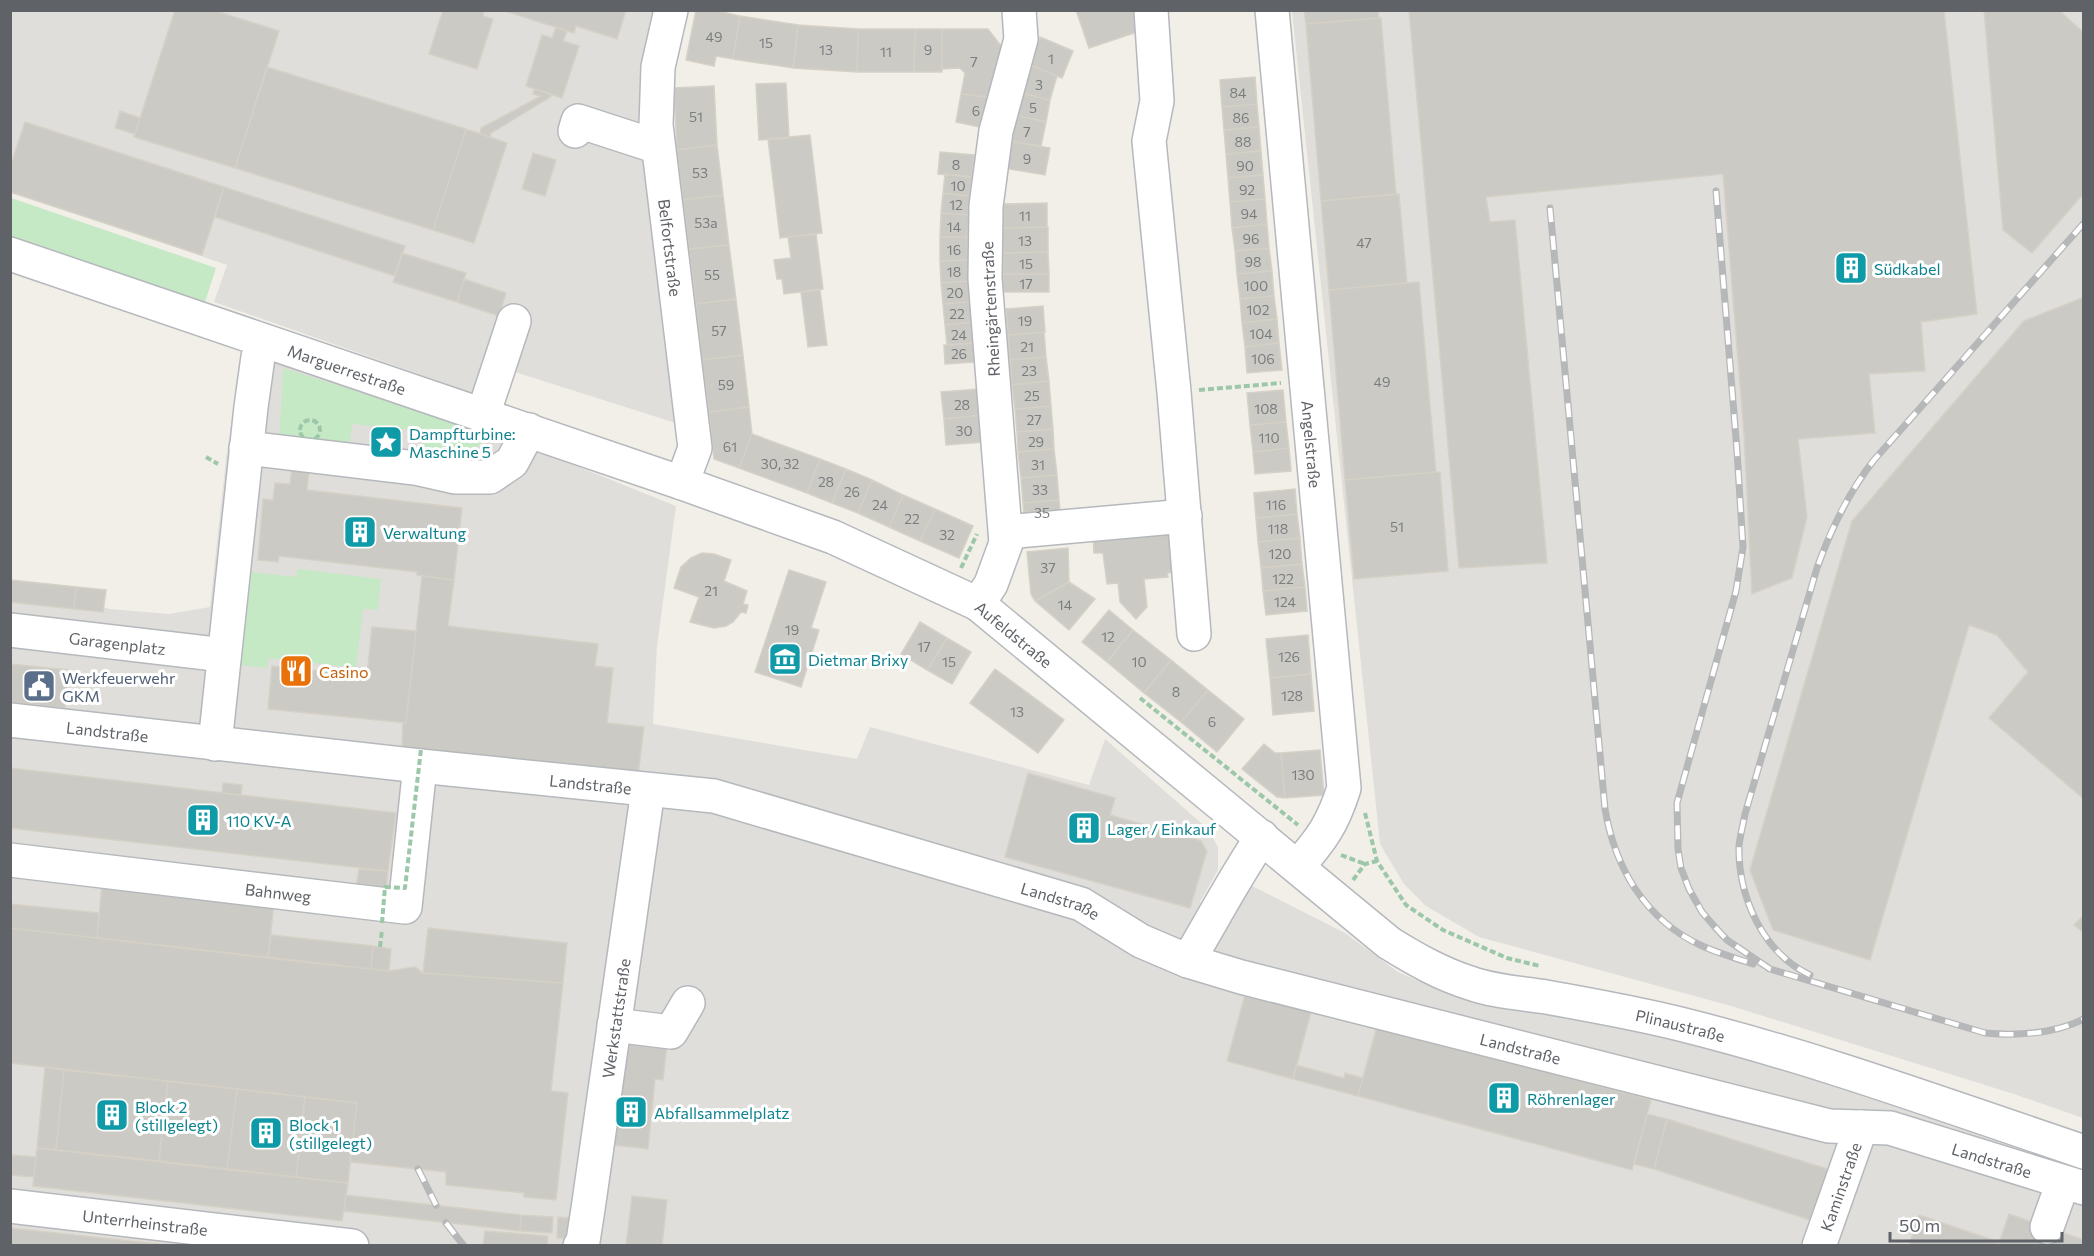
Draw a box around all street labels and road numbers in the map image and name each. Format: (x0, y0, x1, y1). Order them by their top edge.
street label: Belfortstraße (656, 198, 686, 297)
street label: Rheingärtenstraße (977, 241, 1003, 377)
street label: Marguerrestraße (285, 340, 409, 398)
street label: Angelstraße (1299, 400, 1326, 489)
street label: Aufeldstraße (972, 597, 1057, 671)
street label: Garagenplatz (68, 627, 167, 658)
street label: Landstraße (65, 717, 149, 745)
street label: Landstraße (549, 770, 633, 797)
street label: Landstraße (1019, 877, 1104, 923)
street label: Bahnweg (244, 879, 313, 905)
street label: Werkstattstraße (597, 957, 633, 1079)
street label: Plinaustraße (1634, 1005, 1727, 1045)
street label: Landstraße (1478, 1028, 1563, 1067)
street label: Landstraße (1950, 1138, 2034, 1181)
street label: Kaminstraße (1816, 1140, 1864, 1234)
street label: Unterrheinstraße (81, 1205, 209, 1239)

